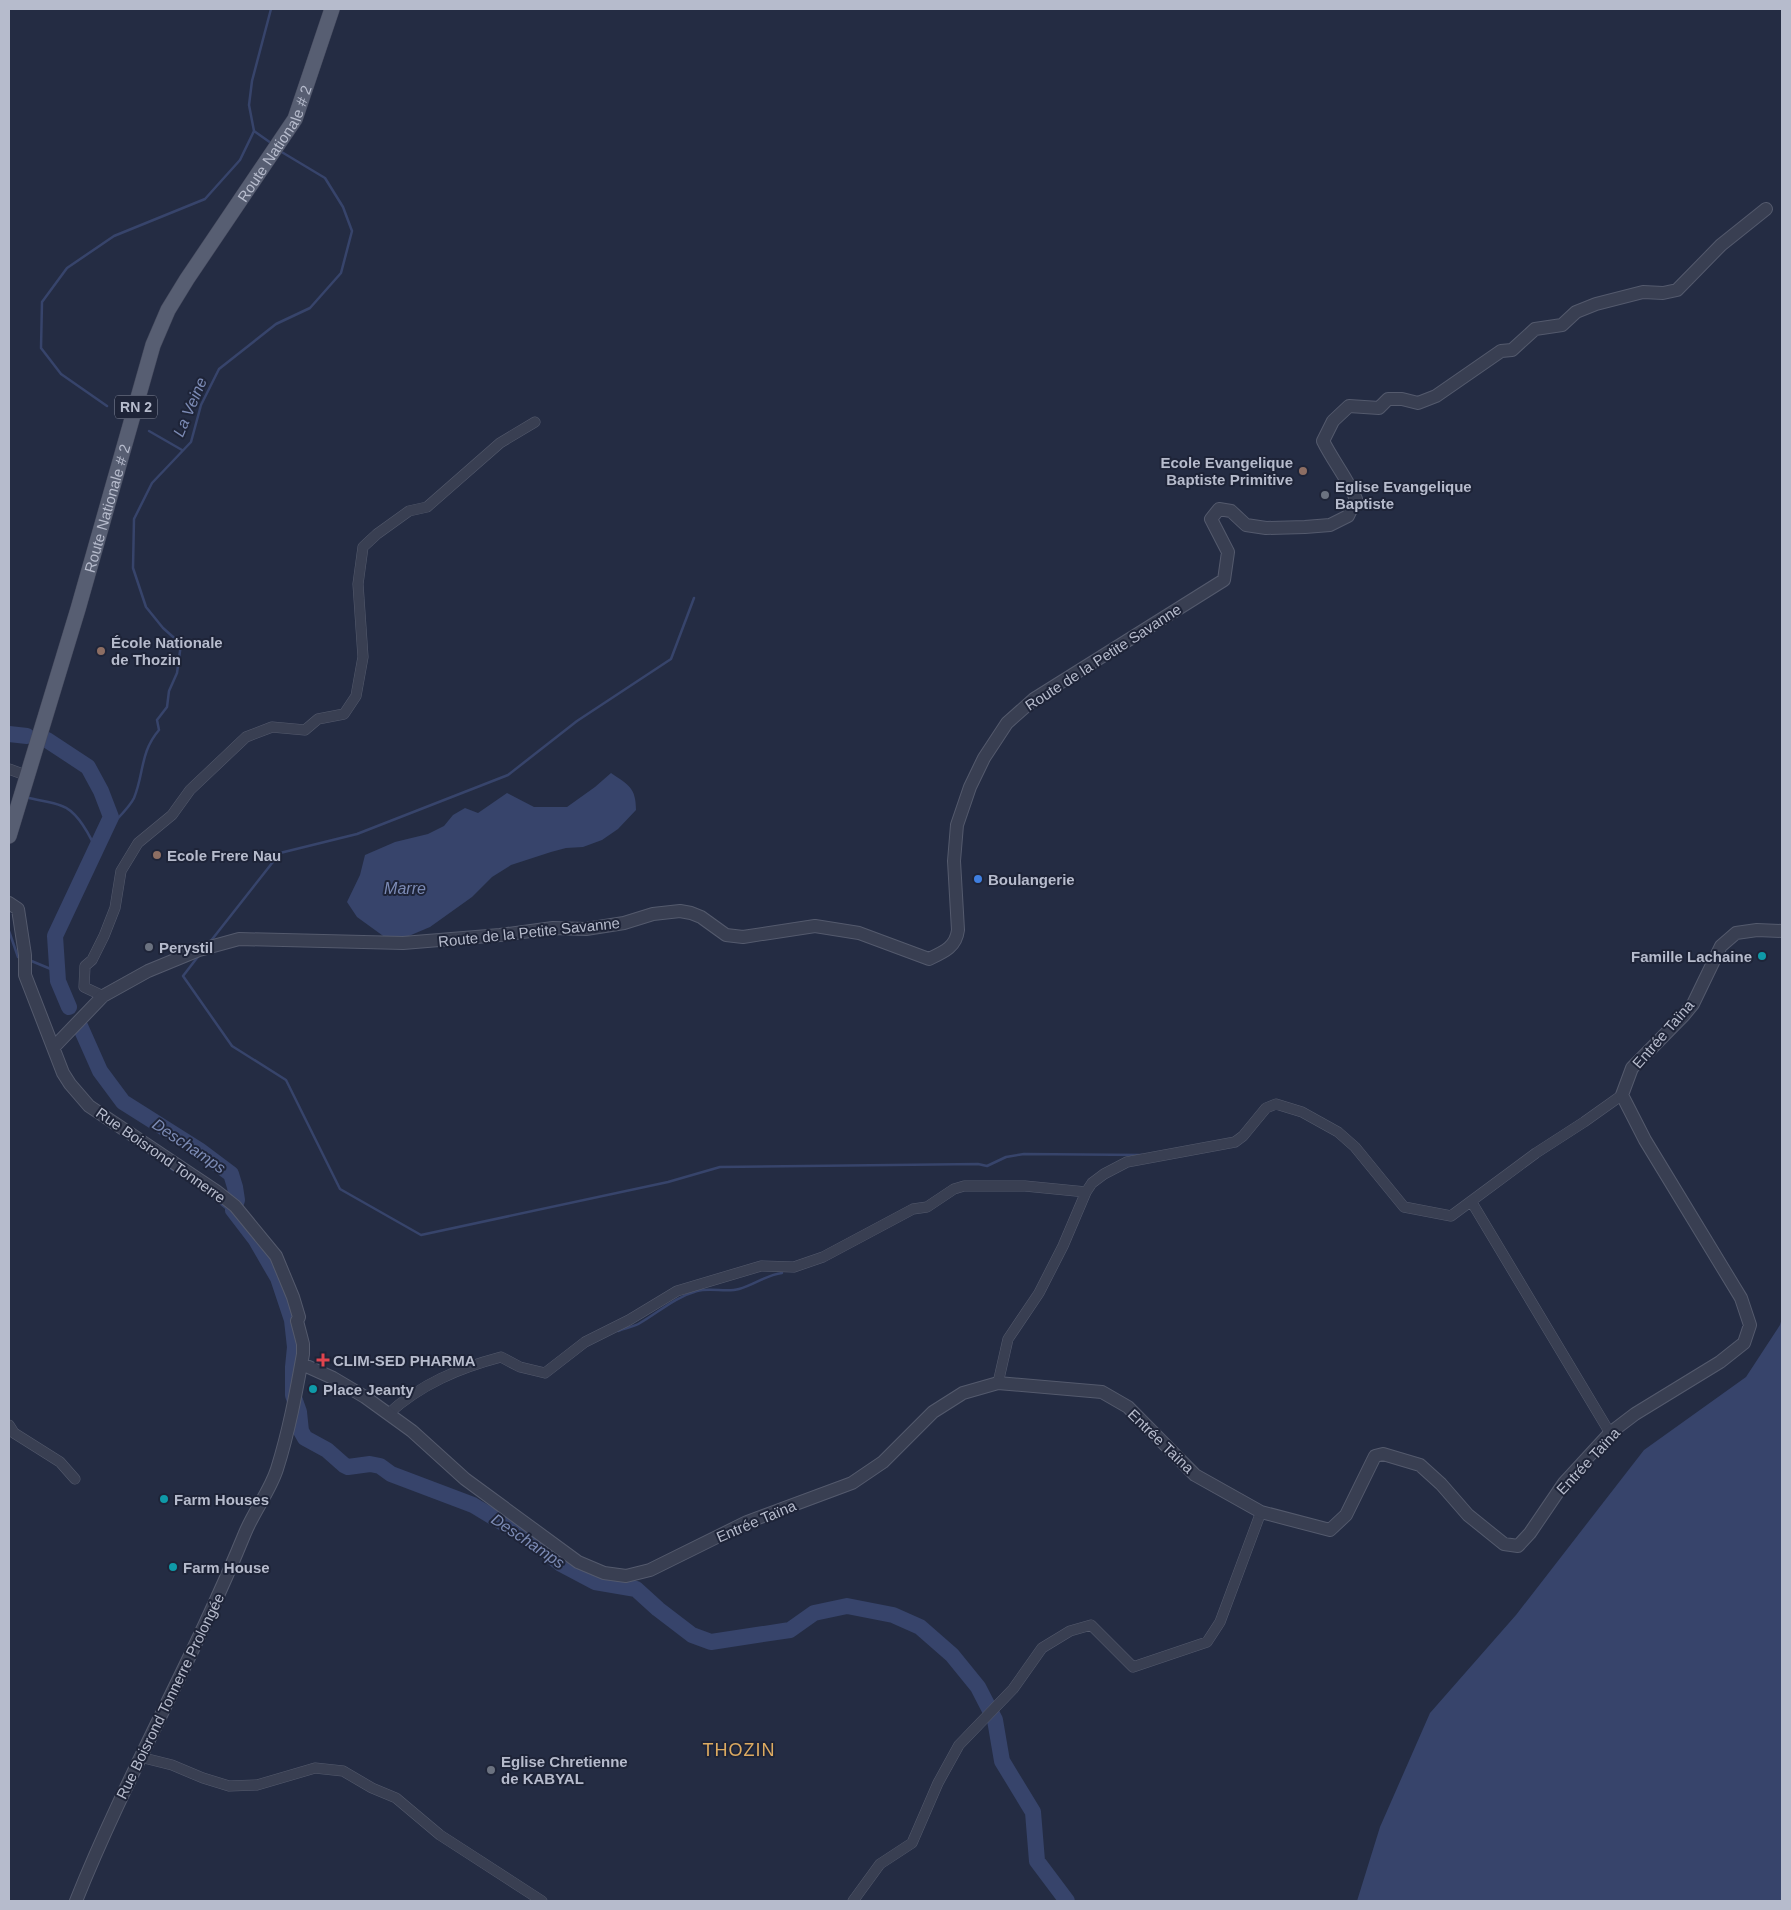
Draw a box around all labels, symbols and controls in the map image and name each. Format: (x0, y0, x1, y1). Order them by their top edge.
street label: Route Nationale # 2 (233, 83, 314, 205)
water label: La Veine (170, 375, 210, 439)
road number: RN 2 (115, 396, 157, 418)
street label: Route Nationale # 2 (80, 442, 133, 574)
place label: Ecole Evangelique Baptiste Primitive (1160, 454, 1293, 488)
marker: Ecole Evangelique Baptiste Primitive (1297, 465, 1309, 477)
place label: Eglise Evangelique Baptiste (1335, 478, 1472, 512)
marker: Eglise Evangelique Baptiste (1319, 489, 1331, 501)
street label: Route de la Petite Savanne (1022, 600, 1184, 714)
place label: École Nationale de Thozin (111, 634, 223, 668)
marker: École Nationale de Thozin (95, 645, 107, 657)
place label: Ecole Frere Nau (167, 847, 281, 864)
marker: Ecole Frere Nau (151, 849, 163, 861)
place label: Boulangerie (988, 871, 1075, 888)
marker: Boulangerie (972, 873, 984, 885)
water label: Marre (384, 880, 426, 897)
street label: Route de la Petite Savanne (437, 914, 621, 950)
place label: Perystil (159, 939, 213, 956)
marker: Perystil (143, 941, 155, 953)
place label: Famille Lachaine (1631, 948, 1752, 965)
marker: Famille Lachaine (1756, 950, 1768, 962)
street label: Entrée Taïna (1629, 996, 1698, 1072)
street label: Rue Boisrond Tonnerre (93, 1104, 229, 1206)
water label: Deschamps (149, 1115, 229, 1177)
place label: CLIM-SED PHARMA (333, 1352, 476, 1369)
marker: CLIM-SED PHARMA (317, 1354, 329, 1366)
place label: Place Jeanty (323, 1381, 415, 1398)
marker: Place Jeanty (307, 1383, 319, 1395)
street label: Entrée Taïna (1125, 1405, 1198, 1477)
street label: Entrée Taïna (1553, 1424, 1624, 1498)
place label: Farm Houses (174, 1491, 269, 1508)
marker: Farm Houses (158, 1493, 170, 1505)
street label: Entrée Taïna (714, 1496, 799, 1545)
water label: Deschamps (488, 1510, 568, 1572)
place label: Farm House (183, 1559, 270, 1576)
marker: Farm House (167, 1561, 179, 1573)
street label: Rue Boisrond Tonnerre Prolongée (113, 1590, 227, 1802)
district label: THOZIN (703, 1740, 776, 1760)
place label: Eglise Chretienne de KABYAL (501, 1753, 628, 1787)
marker: Eglise Chretienne de KABYAL (485, 1764, 497, 1776)

